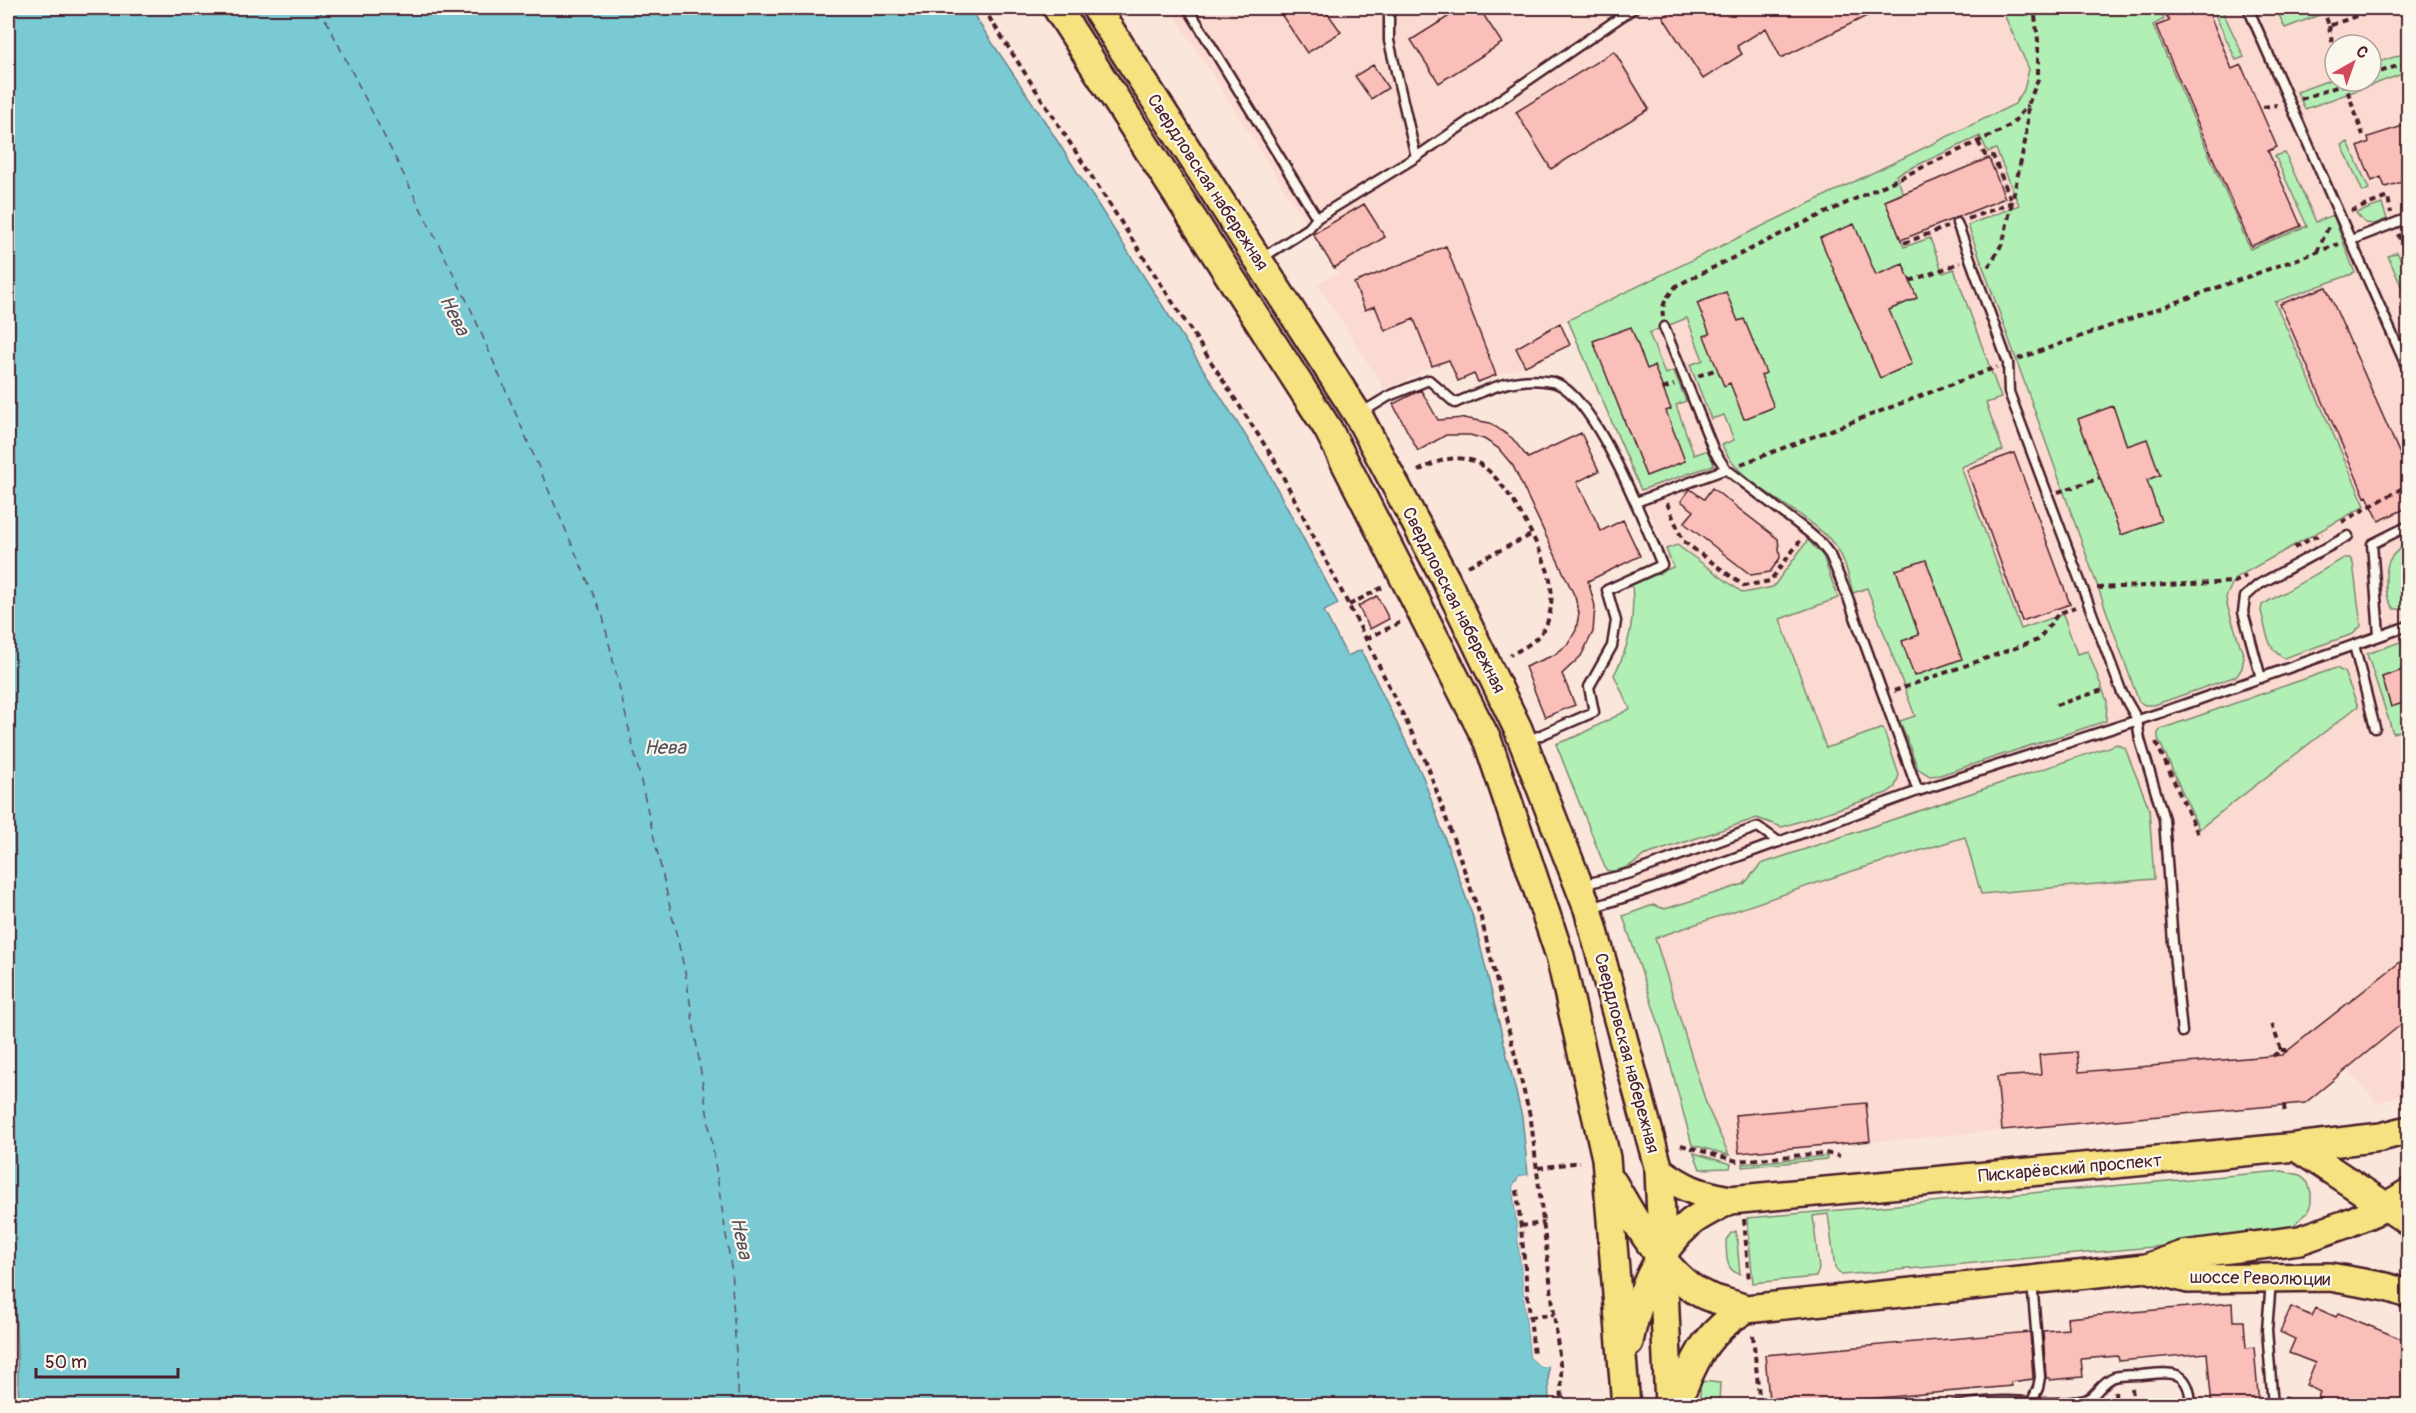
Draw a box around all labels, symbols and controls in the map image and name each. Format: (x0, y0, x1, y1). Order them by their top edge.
north arrow (2323, 33, 2383, 93)
text: С (2352, 41, 2372, 63)
street label: Свердловская набережная (1142, 90, 1273, 275)
water label: Нева (434, 291, 476, 341)
street label: Свердловская набережная (1397, 503, 1511, 697)
water label: Нева (644, 735, 688, 760)
street label: Свердловская набережная (1589, 951, 1664, 1156)
street label: Пискарёвский проспект (1977, 1149, 2163, 1188)
water label: Нева (725, 1215, 758, 1263)
street label: шоссе Революции (2189, 1266, 2330, 1291)
scale bar (36, 1341, 178, 1379)
text: 50 m (45, 1351, 87, 1374)

